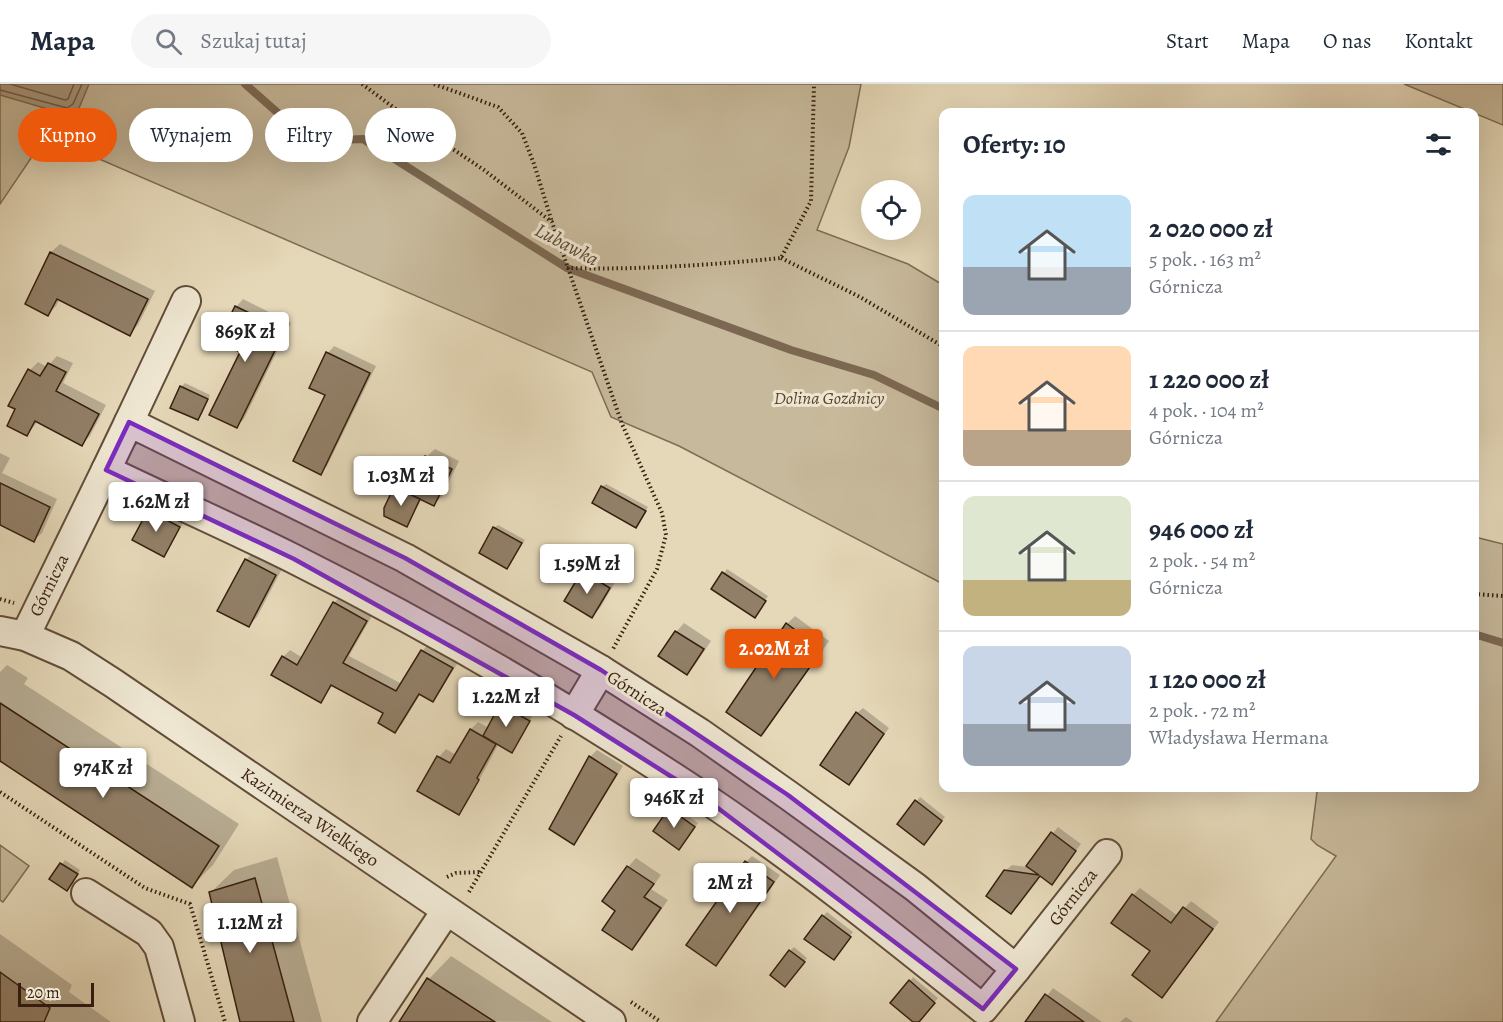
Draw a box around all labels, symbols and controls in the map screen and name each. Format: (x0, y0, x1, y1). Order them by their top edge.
search box (131, 14, 551, 68)
text: Mapa (30, 22, 95, 60)
icon: search (152, 25, 185, 58)
text: Szukaj tutaj (200, 26, 307, 56)
text: Start (1166, 27, 1209, 55)
text: Mapa (1242, 27, 1290, 55)
text: O nas (1323, 27, 1371, 55)
text: Kontakt (1404, 27, 1473, 55)
chip: Kupno (18, 108, 117, 162)
chip: Wynajem (129, 108, 253, 162)
chip: Filtry (265, 108, 353, 162)
chip: Nowe (365, 108, 456, 162)
text: Oferty: 10 (963, 127, 1066, 162)
icon: filters (1422, 128, 1455, 161)
map controls (861, 180, 921, 240)
button: locate (861, 180, 921, 240)
text: 2 020 000 zł (1149, 211, 1273, 246)
water label: Lubawka (530, 216, 603, 272)
icon: home (1011, 219, 1083, 291)
text: 5 pok. · 163 m² (1149, 246, 1261, 273)
text: Górnicza (1149, 273, 1223, 300)
pin: 869K zł (190, 312, 300, 363)
text: 869K zł (215, 318, 275, 345)
text: 1 220 000 zł (1149, 362, 1269, 397)
icon: home (1011, 370, 1083, 442)
park label: Dolina Gozdnicy (774, 386, 884, 410)
text: 4 pok. · 104 m² (1149, 397, 1264, 424)
text: Górnicza (1149, 424, 1223, 451)
pin: 1.03M zł (339, 456, 463, 507)
text: 1.03M zł (368, 462, 434, 489)
pin: 1.62M zł (94, 482, 218, 533)
text: 1.62M zł (122, 488, 190, 515)
text: 946 000 zł (1149, 512, 1254, 547)
icon: home (1011, 520, 1083, 592)
pin: 1.59M zł (525, 544, 649, 595)
text: 2 pok. · 54 m² (1149, 547, 1255, 574)
street label: Górnicza (24, 549, 75, 620)
text: 1.59M zł (554, 550, 620, 577)
text: Górnicza (1149, 574, 1223, 601)
pin: 2.02M zł (712, 629, 836, 680)
text: 2.02M zł (739, 635, 809, 662)
text: 1 120 000 zł (1149, 662, 1266, 697)
street label: Górnicza (602, 665, 672, 722)
icon: home (1011, 670, 1083, 742)
pin: 1.22M zł (444, 677, 568, 728)
text: 1.22M zł (472, 683, 540, 710)
text: 2 pok. · 72 m² (1149, 697, 1256, 724)
text: Władysława Hermana (1149, 724, 1329, 751)
pin: 974K zł (48, 748, 158, 799)
text: 974K zł (73, 754, 133, 781)
street label: Kazimierza Wielkiego (236, 762, 384, 872)
pin: 946K zł (619, 778, 729, 829)
text: 946K zł (644, 784, 704, 811)
pin: 2M zł (688, 863, 772, 914)
street label: Górnicza (1043, 863, 1103, 931)
text: 2M zł (707, 869, 753, 896)
pin: 1.12M zł (188, 903, 312, 954)
text: 1.12M zł (217, 909, 283, 936)
scale bar (18, 980, 94, 1008)
text: 20 m (27, 982, 60, 1004)

